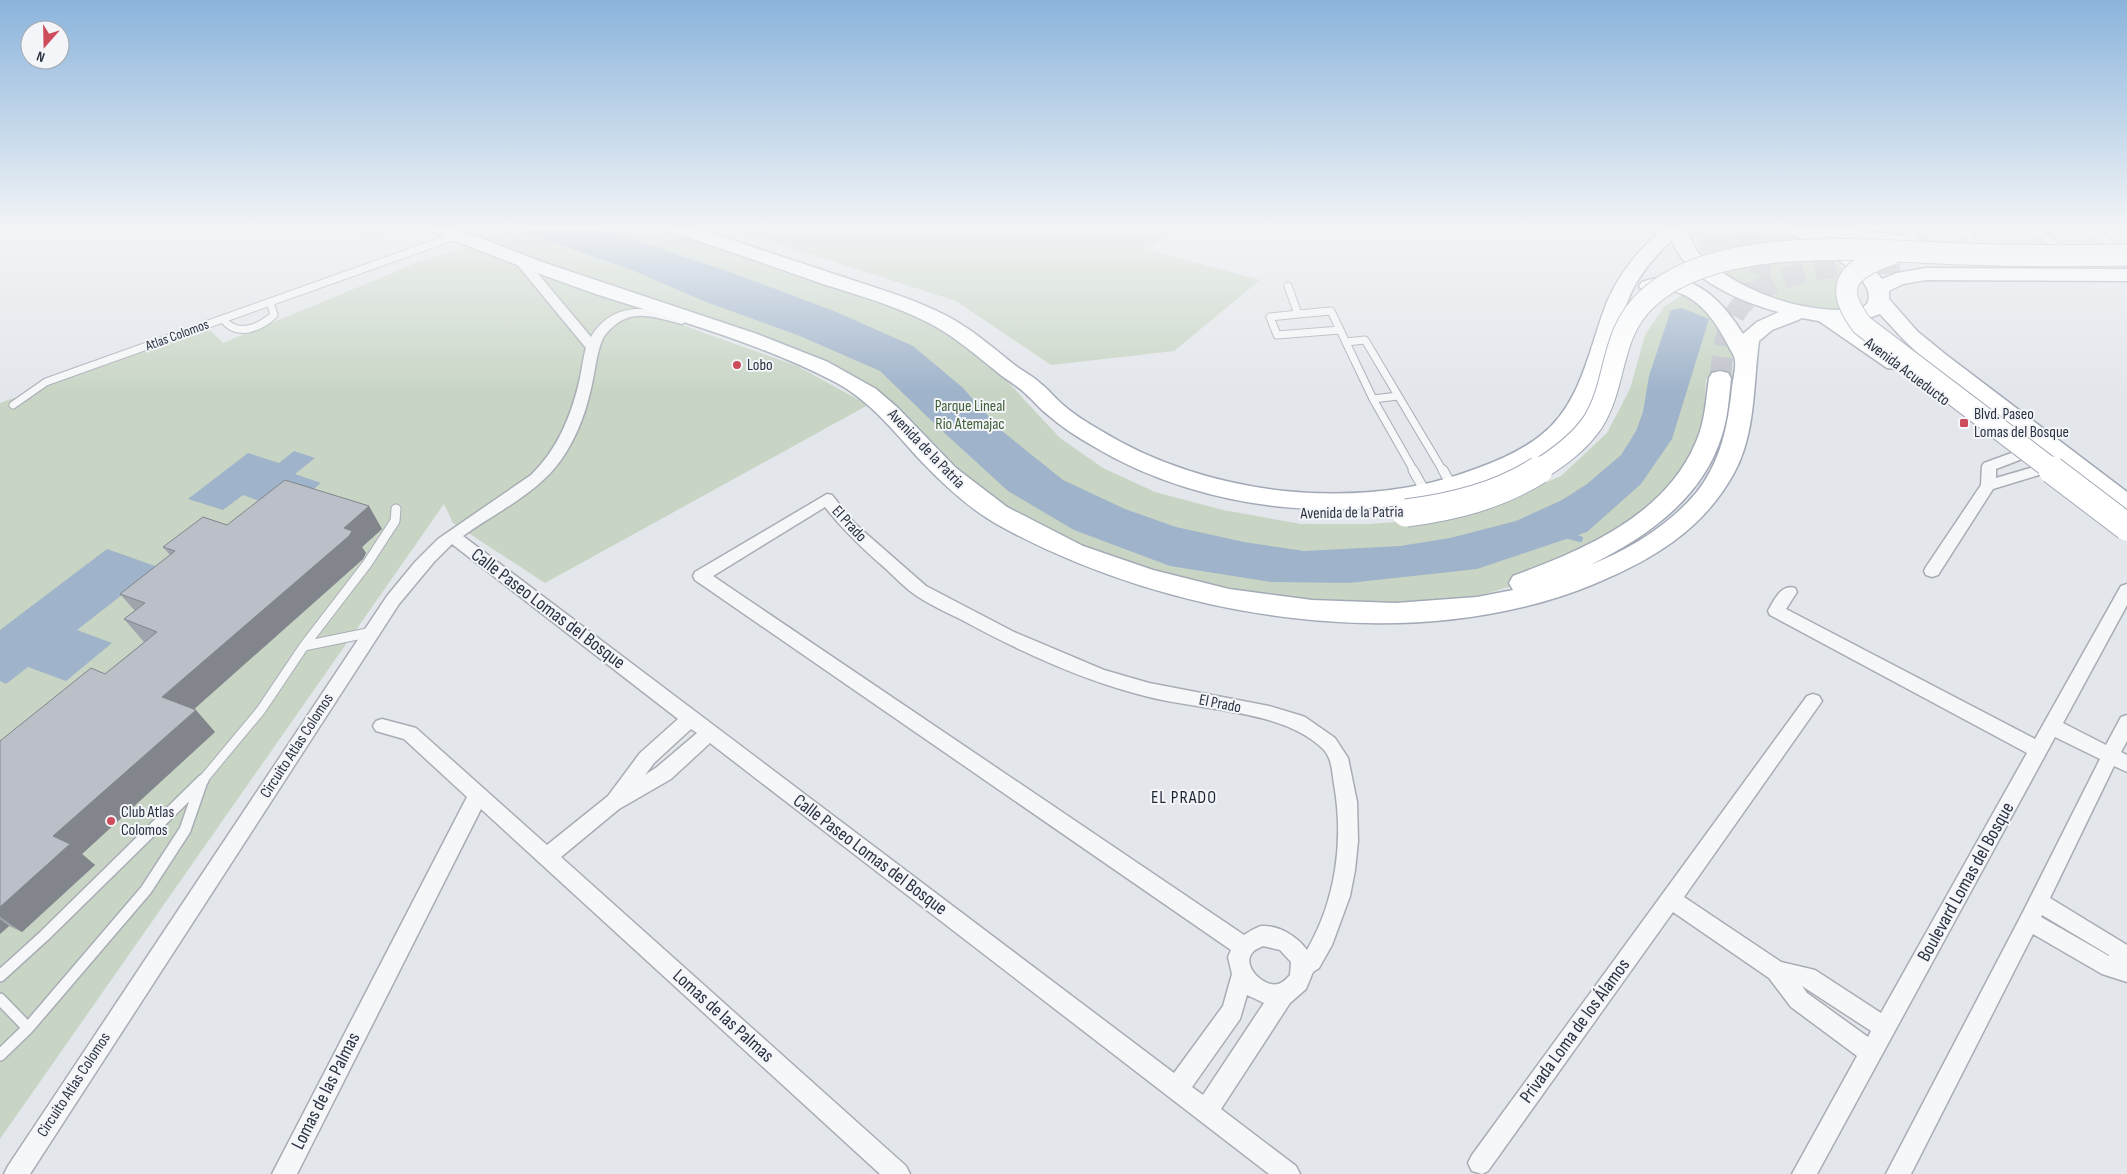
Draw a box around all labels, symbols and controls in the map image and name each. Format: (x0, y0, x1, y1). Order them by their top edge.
north arrow (20, 20, 70, 70)
text: N (34, 47, 47, 66)
street label: Atlas Colomos (142, 316, 211, 355)
street label: Avenida Acueducto (1860, 333, 1953, 410)
place label: Lobo (747, 356, 773, 375)
marker: Lobo (731, 359, 743, 371)
park label: Parque Lineal Rio Atemajac (935, 397, 1005, 434)
street label: Avenida de la Patria (883, 405, 969, 493)
place label: Blvd. Paseo Lomas del Bosque (1974, 405, 2069, 442)
marker: Blvd. Paseo Lomas del Bosque (1958, 417, 1970, 429)
street label: El Prado (827, 502, 871, 546)
street label: Avenida de la Patria (1299, 503, 1404, 523)
street label: Calle Paseo Lomas del Bosque (466, 543, 630, 675)
street label: Circuito Atlas Colomos (256, 690, 338, 802)
street label: El Prado (1197, 691, 1243, 717)
district label: EL PRADO (1151, 787, 1217, 808)
street label: Calle Paseo Lomas del Bosque (788, 789, 952, 921)
street label: Boulevard Lomas del Bosque (1913, 798, 2019, 966)
place label: Club Atlas Colomos (121, 803, 175, 840)
marker: Club Atlas Colomos (105, 815, 117, 827)
street label: Privada Loma de los Álamos (1515, 954, 1635, 1108)
street label: Lomas de las Palmas (668, 965, 778, 1068)
street label: Lomas de las Palmas (287, 1028, 365, 1153)
street label: Circuito Atlas Colomos (33, 1029, 115, 1141)

